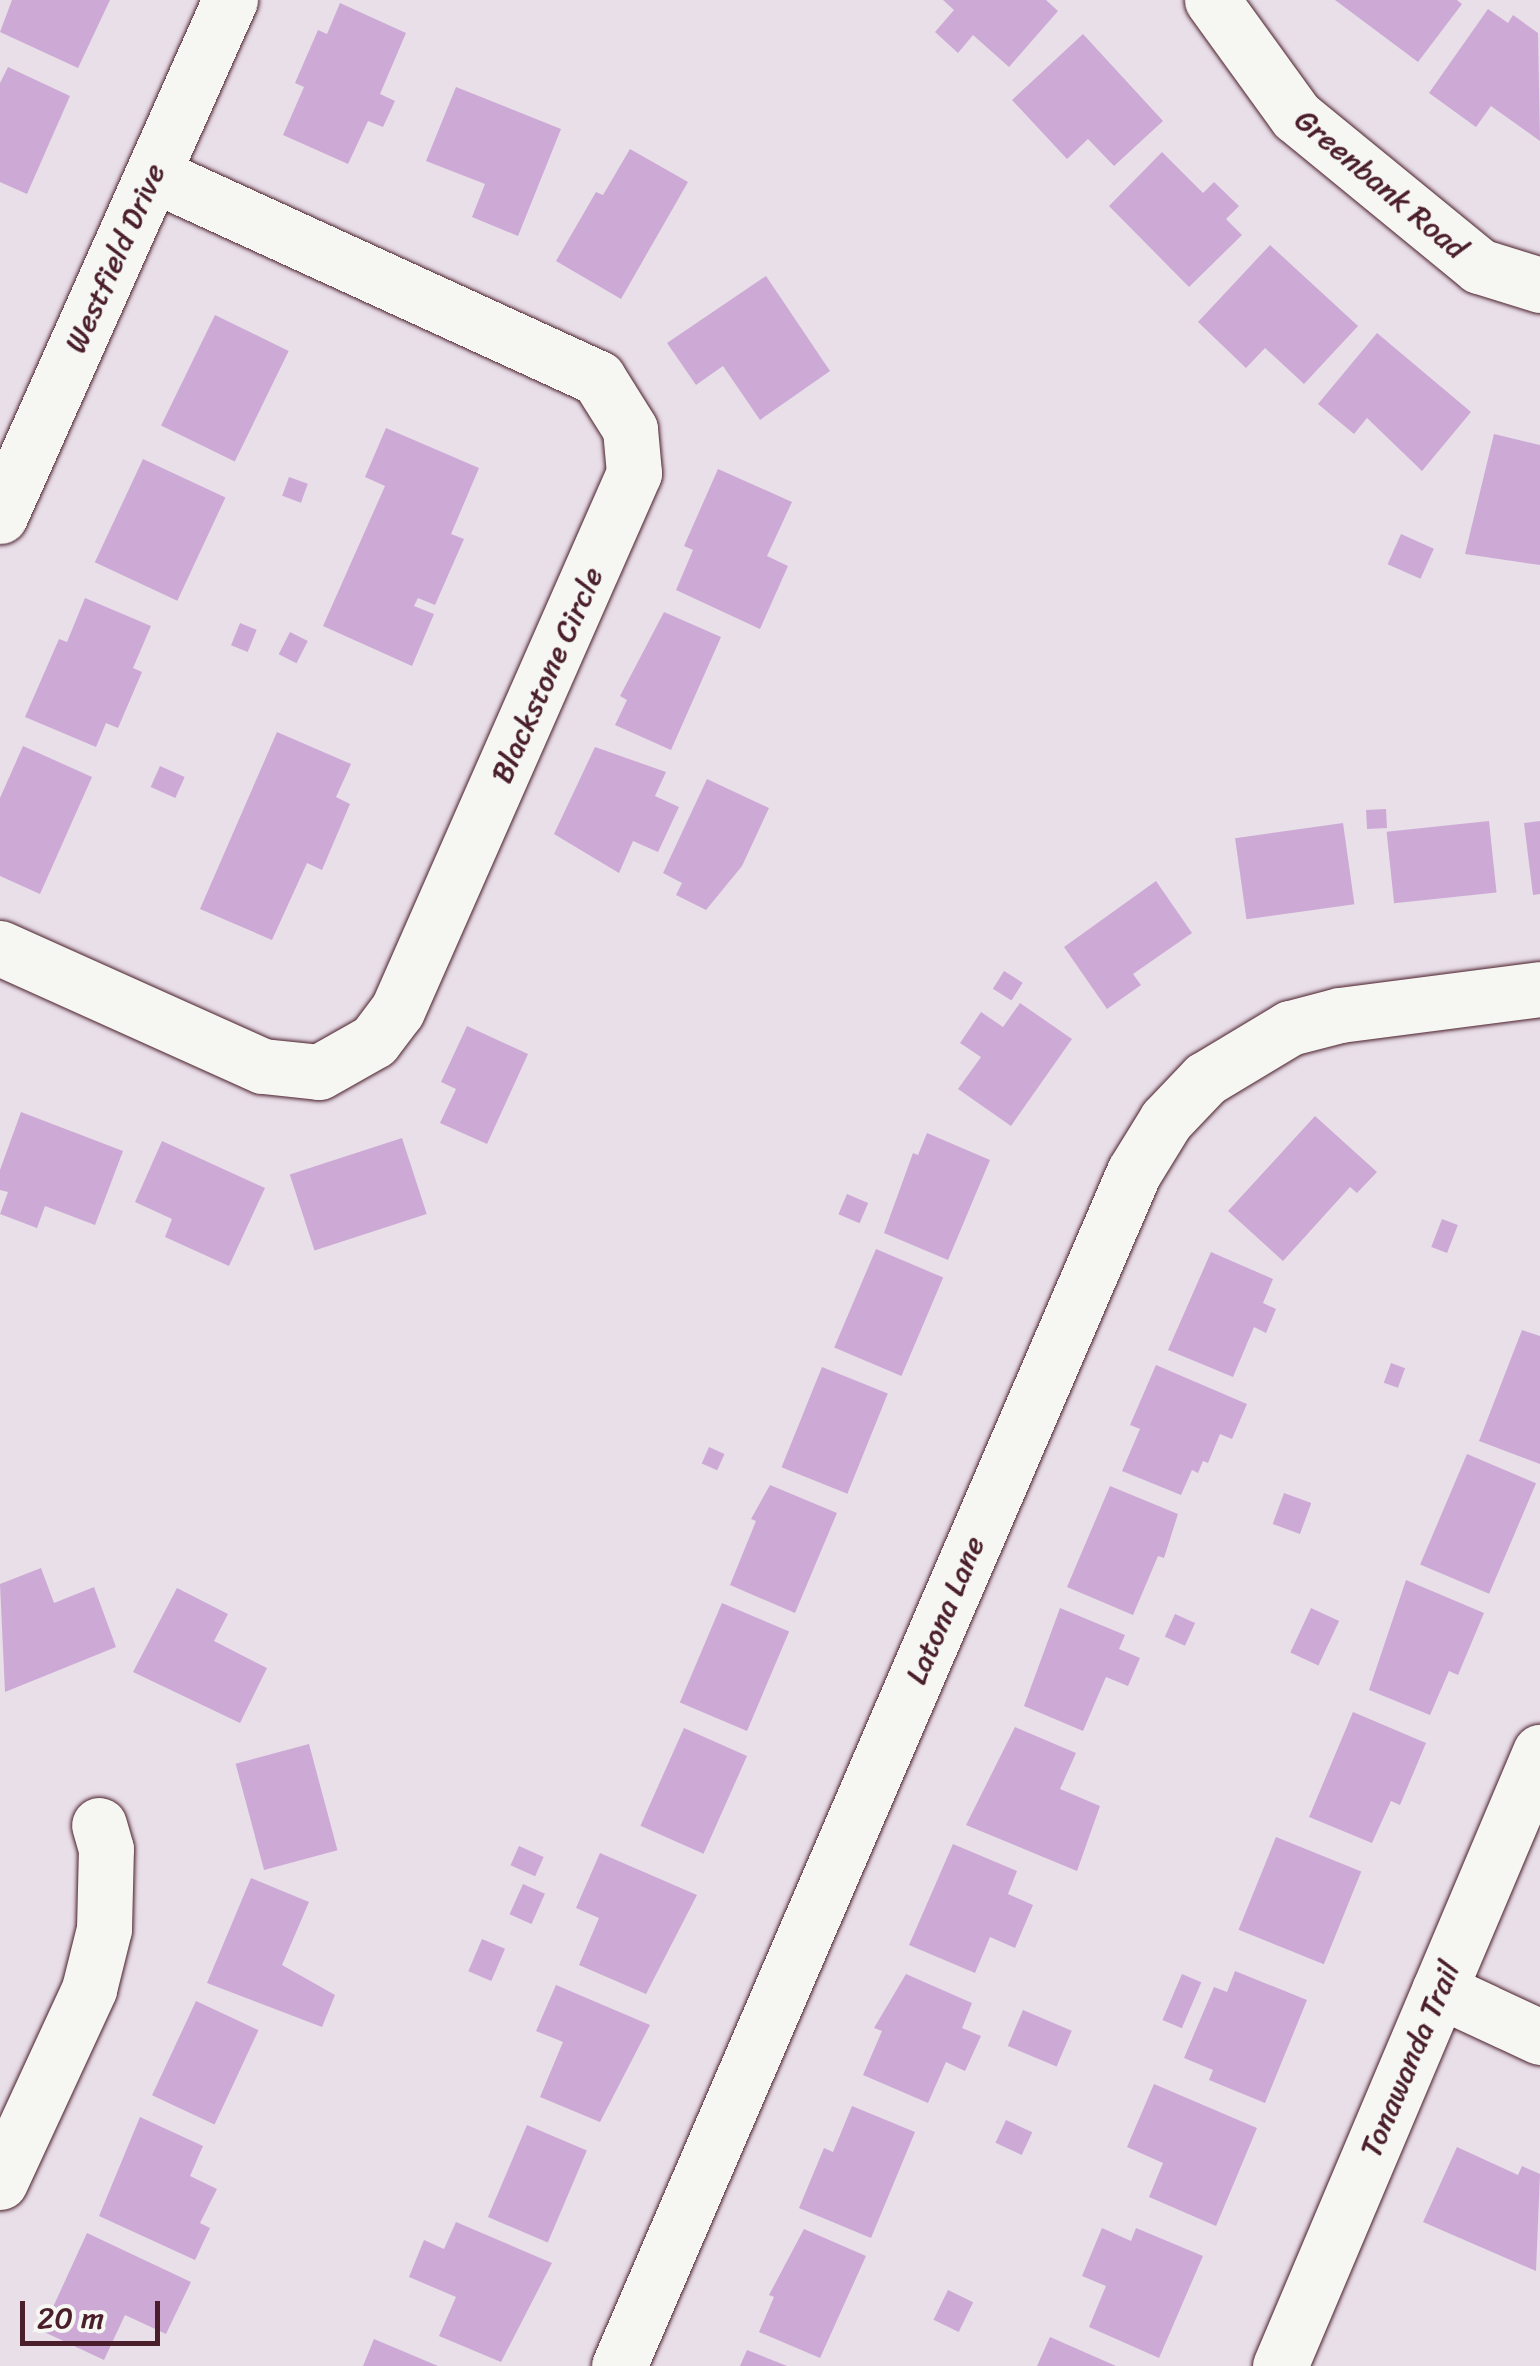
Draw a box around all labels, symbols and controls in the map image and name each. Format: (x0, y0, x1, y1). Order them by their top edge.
street label: Greenbank Road (1288, 102, 1474, 266)
street label: Westfield Drive (57, 158, 173, 358)
street label: Blackstone Circle (483, 562, 611, 788)
street label: Latona Lane (898, 1531, 992, 1689)
street label: Tonawanda Trail (1353, 1956, 1467, 2162)
scale bar (25, 2281, 165, 2343)
text: 20 m (37, 2291, 104, 2345)

